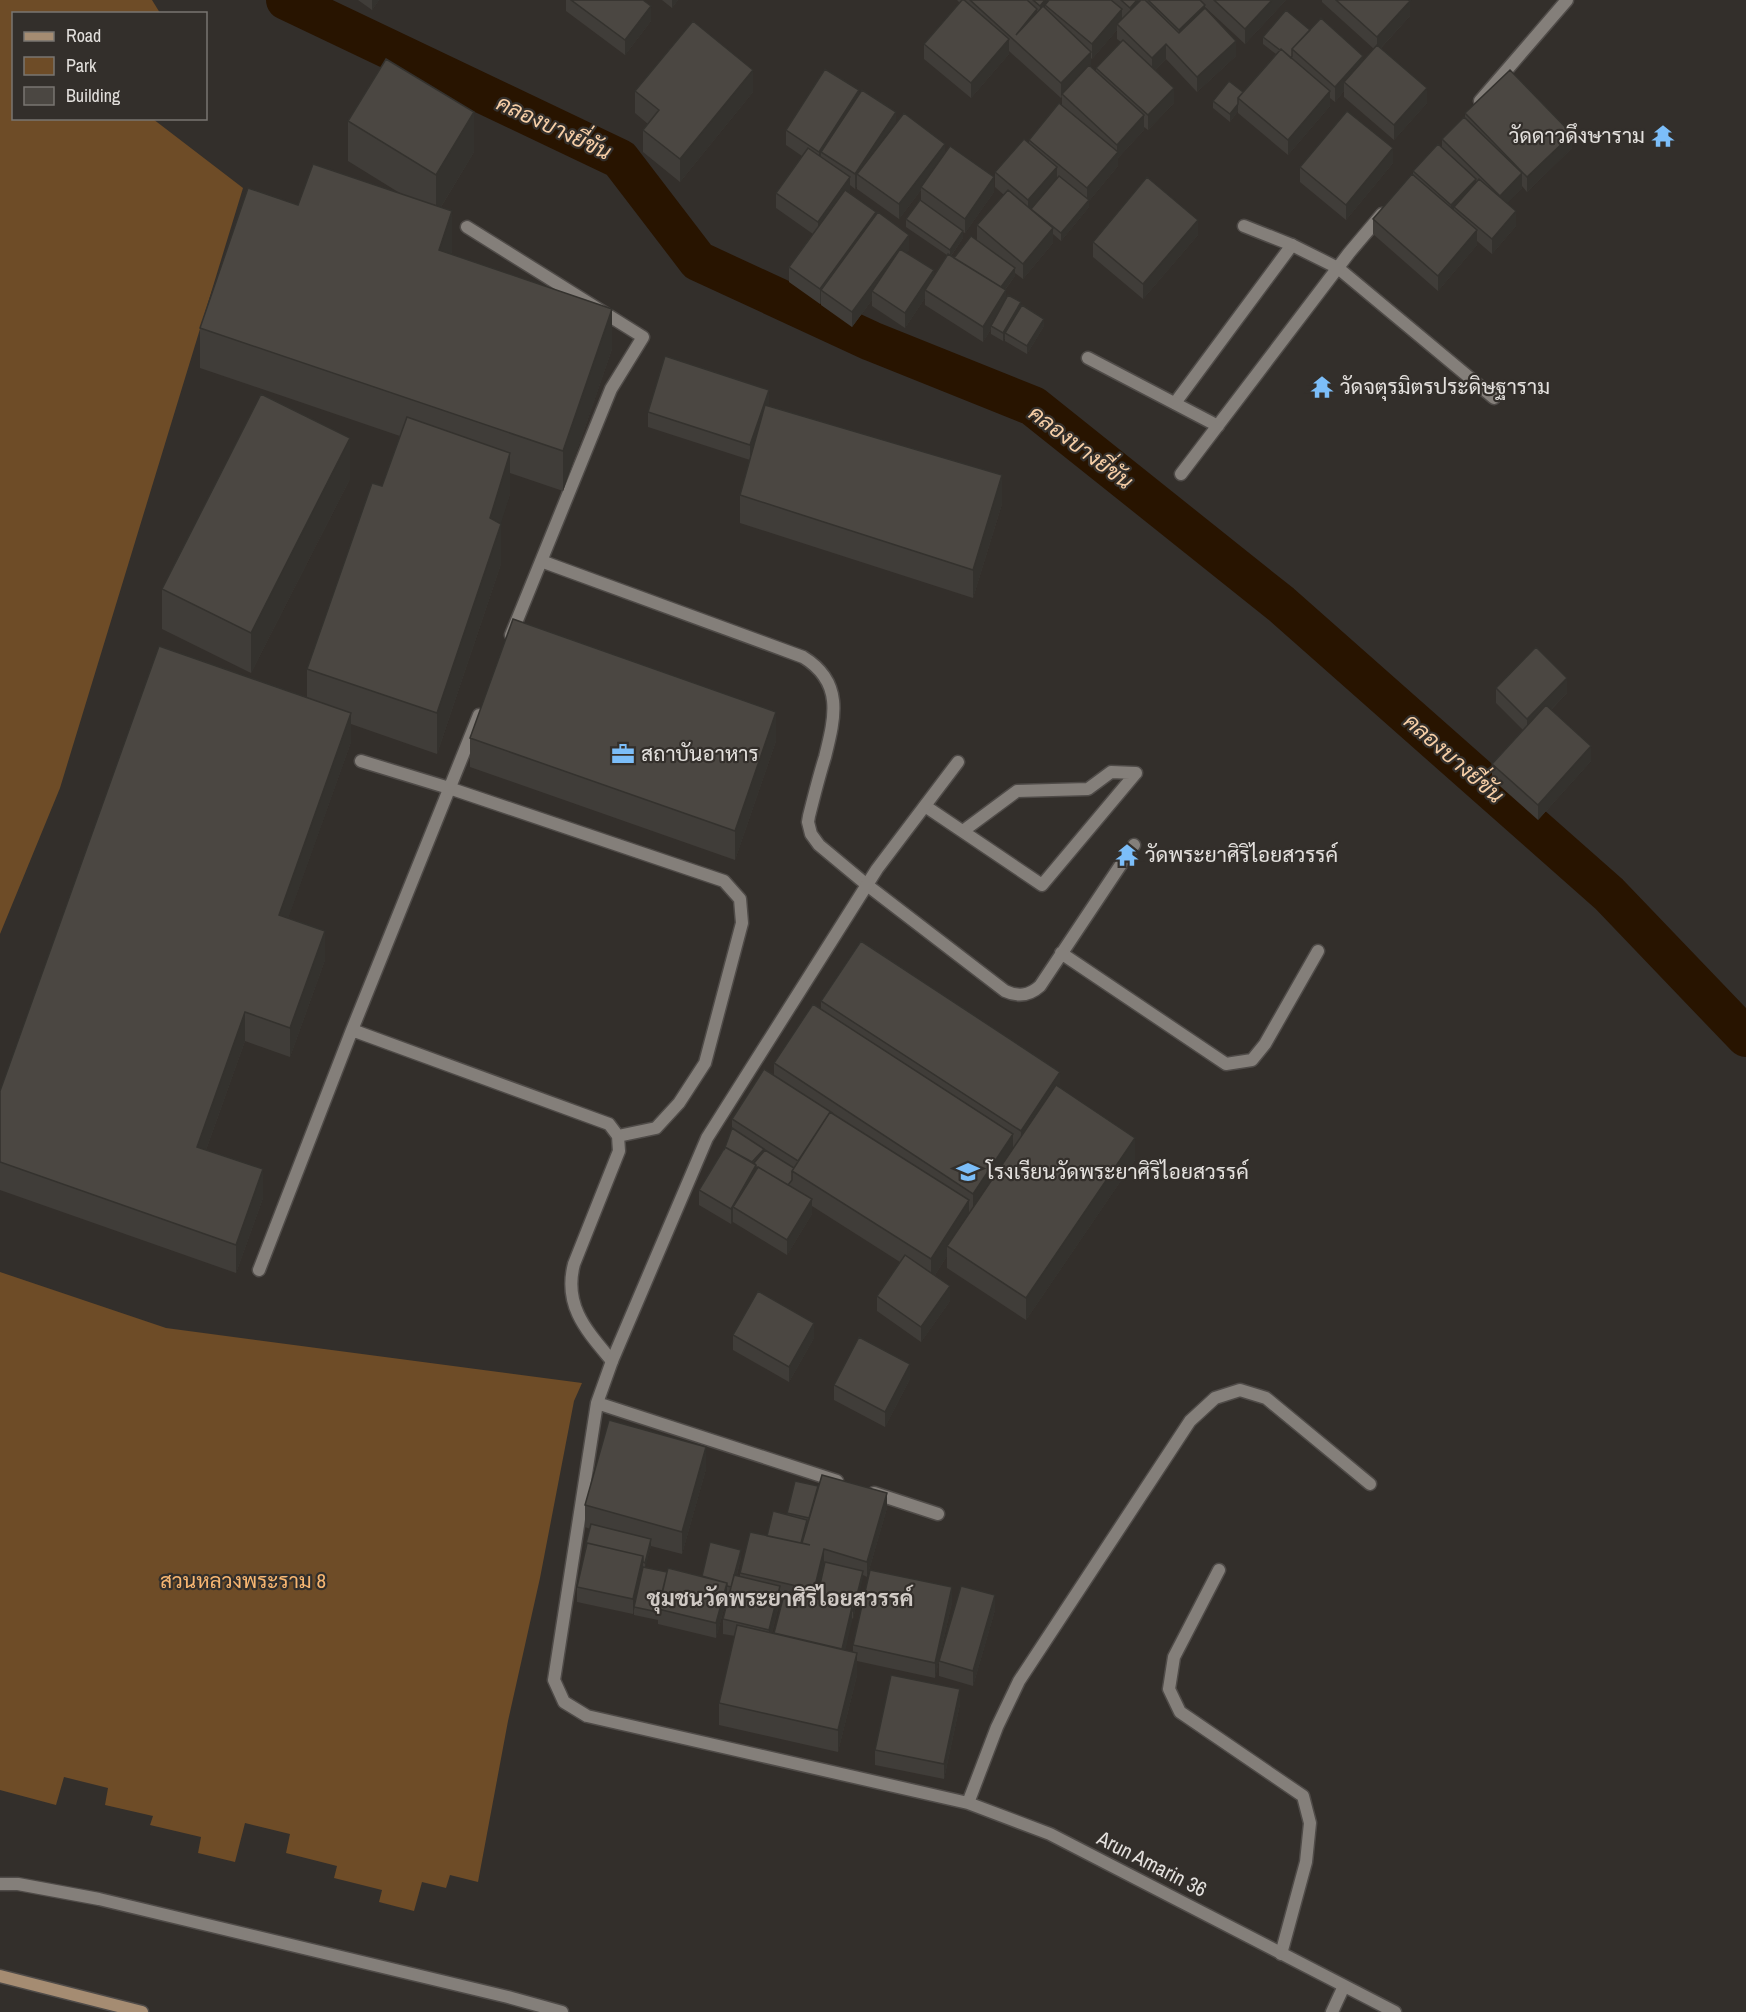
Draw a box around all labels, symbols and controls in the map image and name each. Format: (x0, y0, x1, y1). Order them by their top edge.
legend (12, 12, 207, 120)
text: Road (66, 23, 101, 48)
text: Park (66, 53, 97, 78)
text: Building (66, 83, 121, 108)
water label: คลองบางยี่ขัน (492, 84, 618, 167)
place label: วัดดาวดึงษาราม (1509, 121, 1645, 150)
temple icon: วัดดาวดึงษาราม (1650, 123, 1676, 149)
place label: วัดจตุรมิตรประดิษฐาราม (1340, 372, 1550, 401)
temple icon: วัดจตุรมิตรประดิษฐาราม (1309, 374, 1335, 400)
water label: คลองบางยี่ขัน (1023, 395, 1142, 496)
water label: คลองบางยี่ขัน (1398, 703, 1513, 810)
place label: สถาบันอาหาร (641, 739, 759, 768)
office icon: สถาบันอาหาร (610, 741, 636, 767)
place label: วัดพระยาศิริไอยสวรรค์ (1145, 840, 1338, 869)
temple icon: วัดพระยาศิริไอยสวรรค์ (1114, 842, 1140, 868)
place label: โรงเรียนวัดพระยาศิริไอยสวรรค์ (985, 1157, 1249, 1186)
school or university icon: โรงเรียนวัดพระยาศิริไอยสวรรค์ (955, 1159, 981, 1185)
park label: สวนหลวงพระราม 8 (160, 1566, 326, 1595)
district label: ชุมชนวัดพระยาศิริไอยสวรรค์ (647, 1583, 914, 1614)
street label: Arun Amarin 36 (1091, 1823, 1212, 1904)

